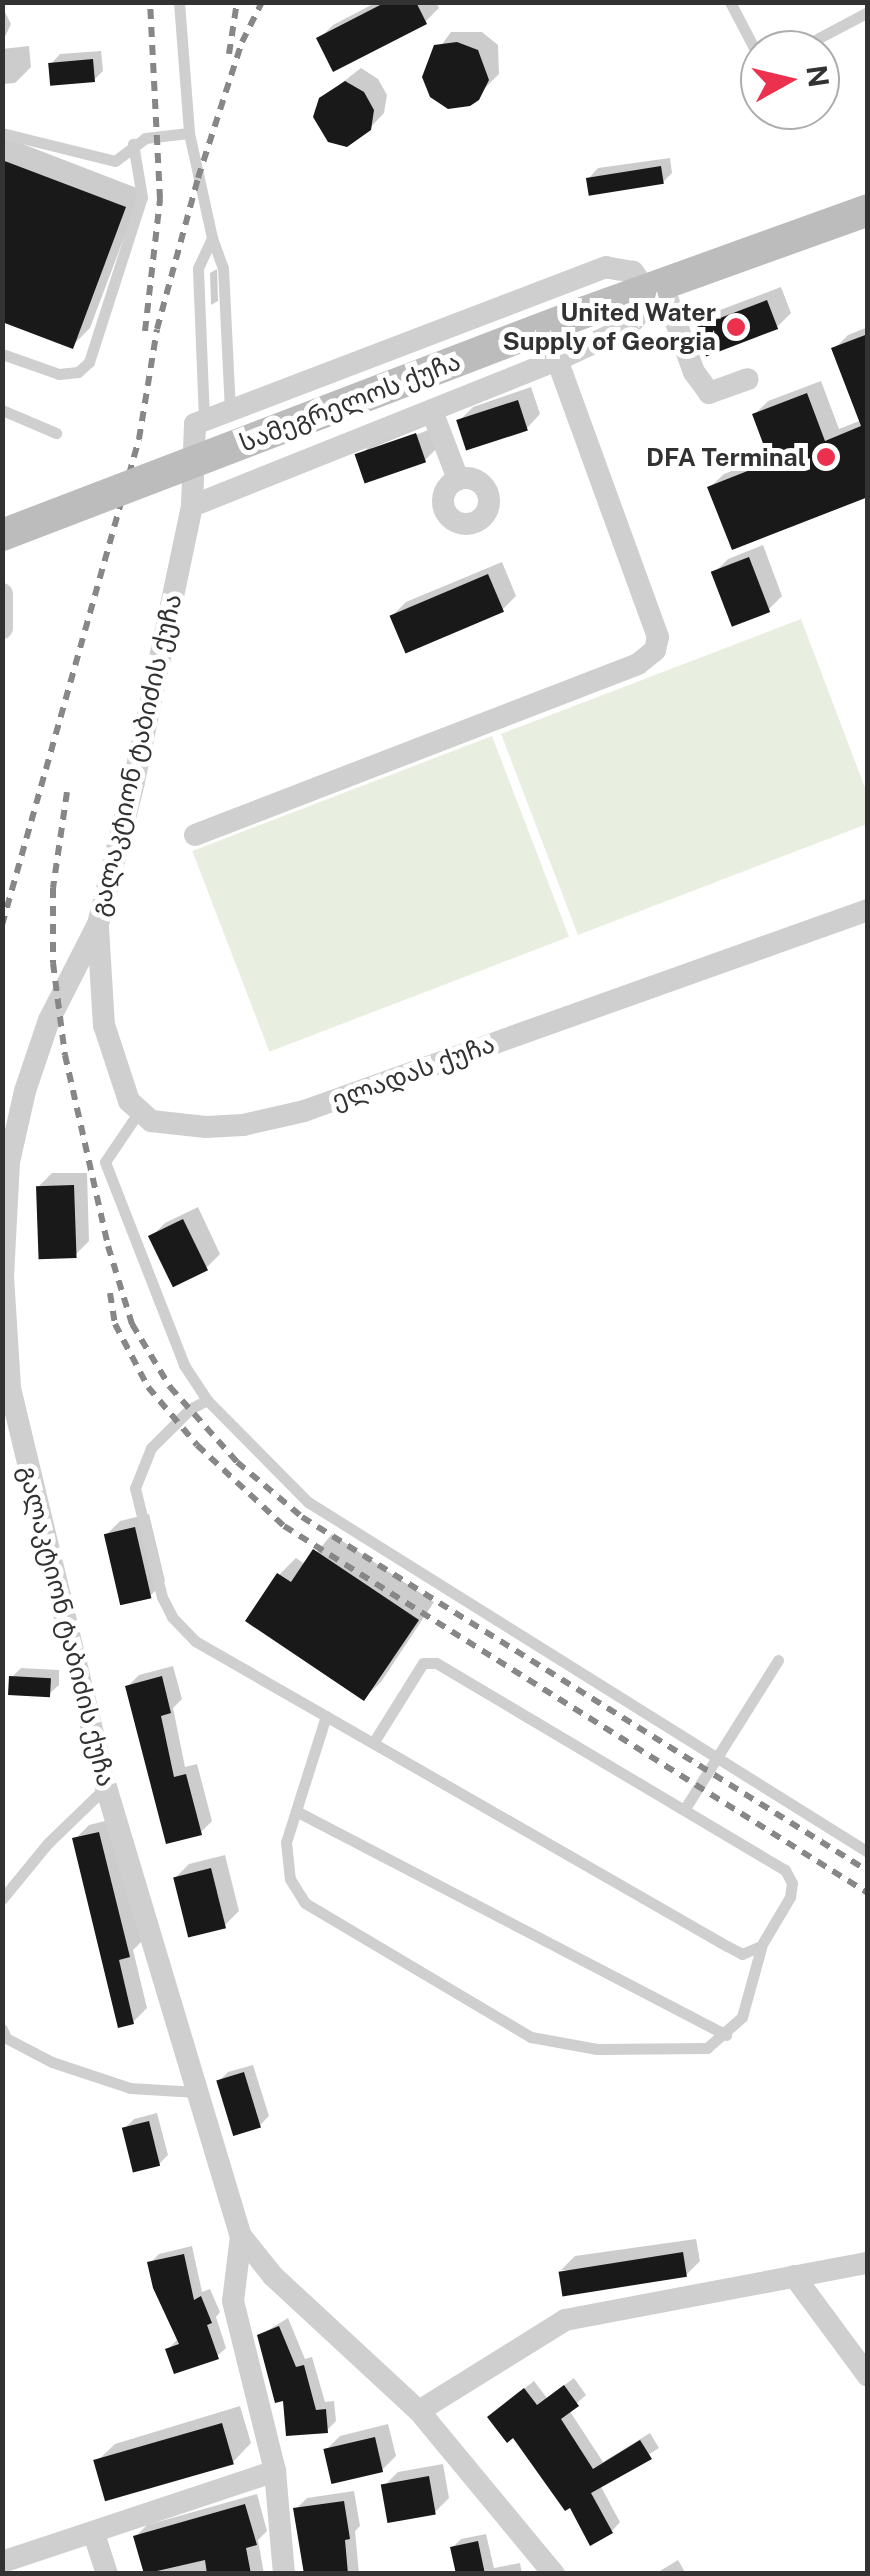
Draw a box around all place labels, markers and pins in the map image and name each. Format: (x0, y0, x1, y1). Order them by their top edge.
place label: United Water Supply of Georgia (502, 298, 716, 357)
marker: United Water Supply of Georgia (725, 316, 747, 338)
place label: DFA Terminal (646, 442, 806, 472)
marker: DFA Terminal (815, 446, 837, 468)

